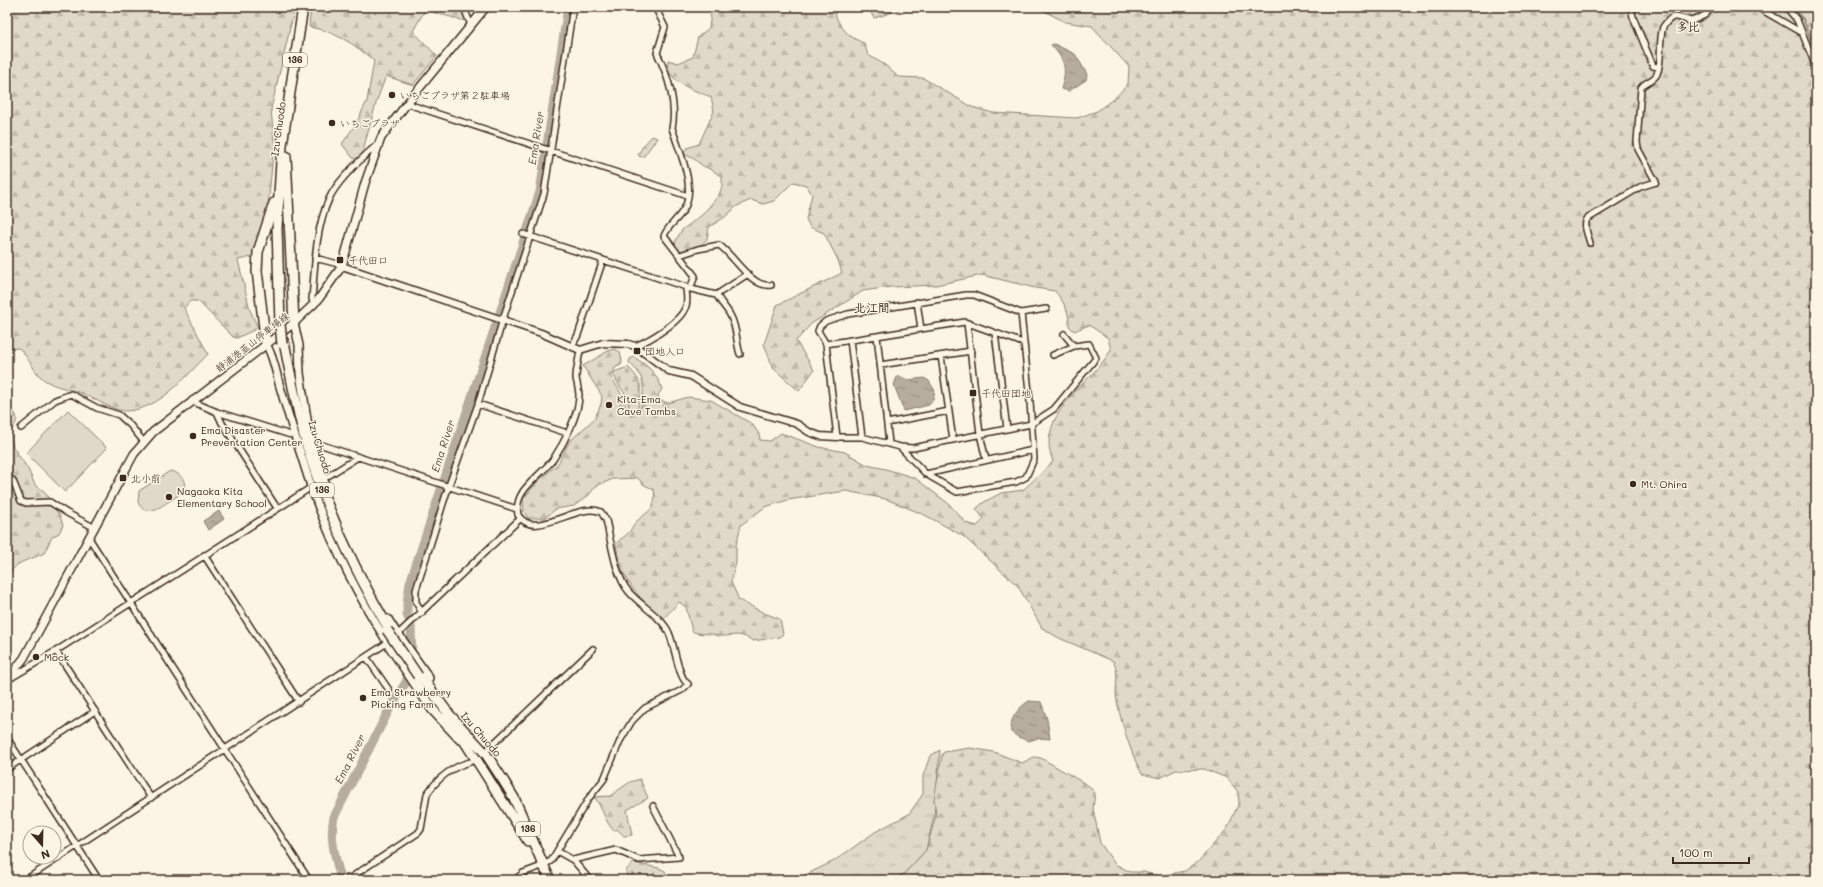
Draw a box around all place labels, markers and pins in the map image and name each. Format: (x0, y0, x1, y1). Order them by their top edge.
place label: いちごプラザ第２駐車場 (400, 88, 510, 102)
marker: いちごプラザ第２駐車場 (387, 90, 397, 100)
place label: いちごプラザ (340, 116, 400, 130)
marker: いちごプラザ (327, 118, 337, 128)
place label: 千代田口 (348, 253, 388, 267)
marker: 千代田口 (335, 255, 345, 265)
place label: 団地入口 (645, 344, 685, 358)
marker: 団地入口 (632, 346, 642, 356)
place label: 千代田団地 (981, 386, 1031, 400)
marker: 千代田団地 (968, 388, 978, 398)
place label: Kita-Ema Cave Tombs (617, 392, 676, 418)
marker: Kita-Ema Cave Tombs (604, 400, 614, 410)
place label: Ema Disaster Preventation Center (201, 423, 303, 449)
marker: Ema Disaster Preventation Center (188, 431, 198, 441)
place label: 北小前 (131, 471, 161, 485)
marker: 北小前 (118, 473, 128, 483)
place label: Mt. Ohira (1641, 477, 1687, 491)
marker: Mt. Ohira (1628, 479, 1638, 489)
place label: Nagaoka Kita Elementary School (177, 484, 267, 510)
marker: Nagaoka Kita Elementary School (164, 492, 174, 502)
place label: Mock (44, 650, 69, 664)
marker: Mock (31, 652, 41, 662)
place label: Ema Strawberry Picking Farm (371, 685, 451, 711)
marker: Ema Strawberry Picking Farm (358, 693, 368, 703)

